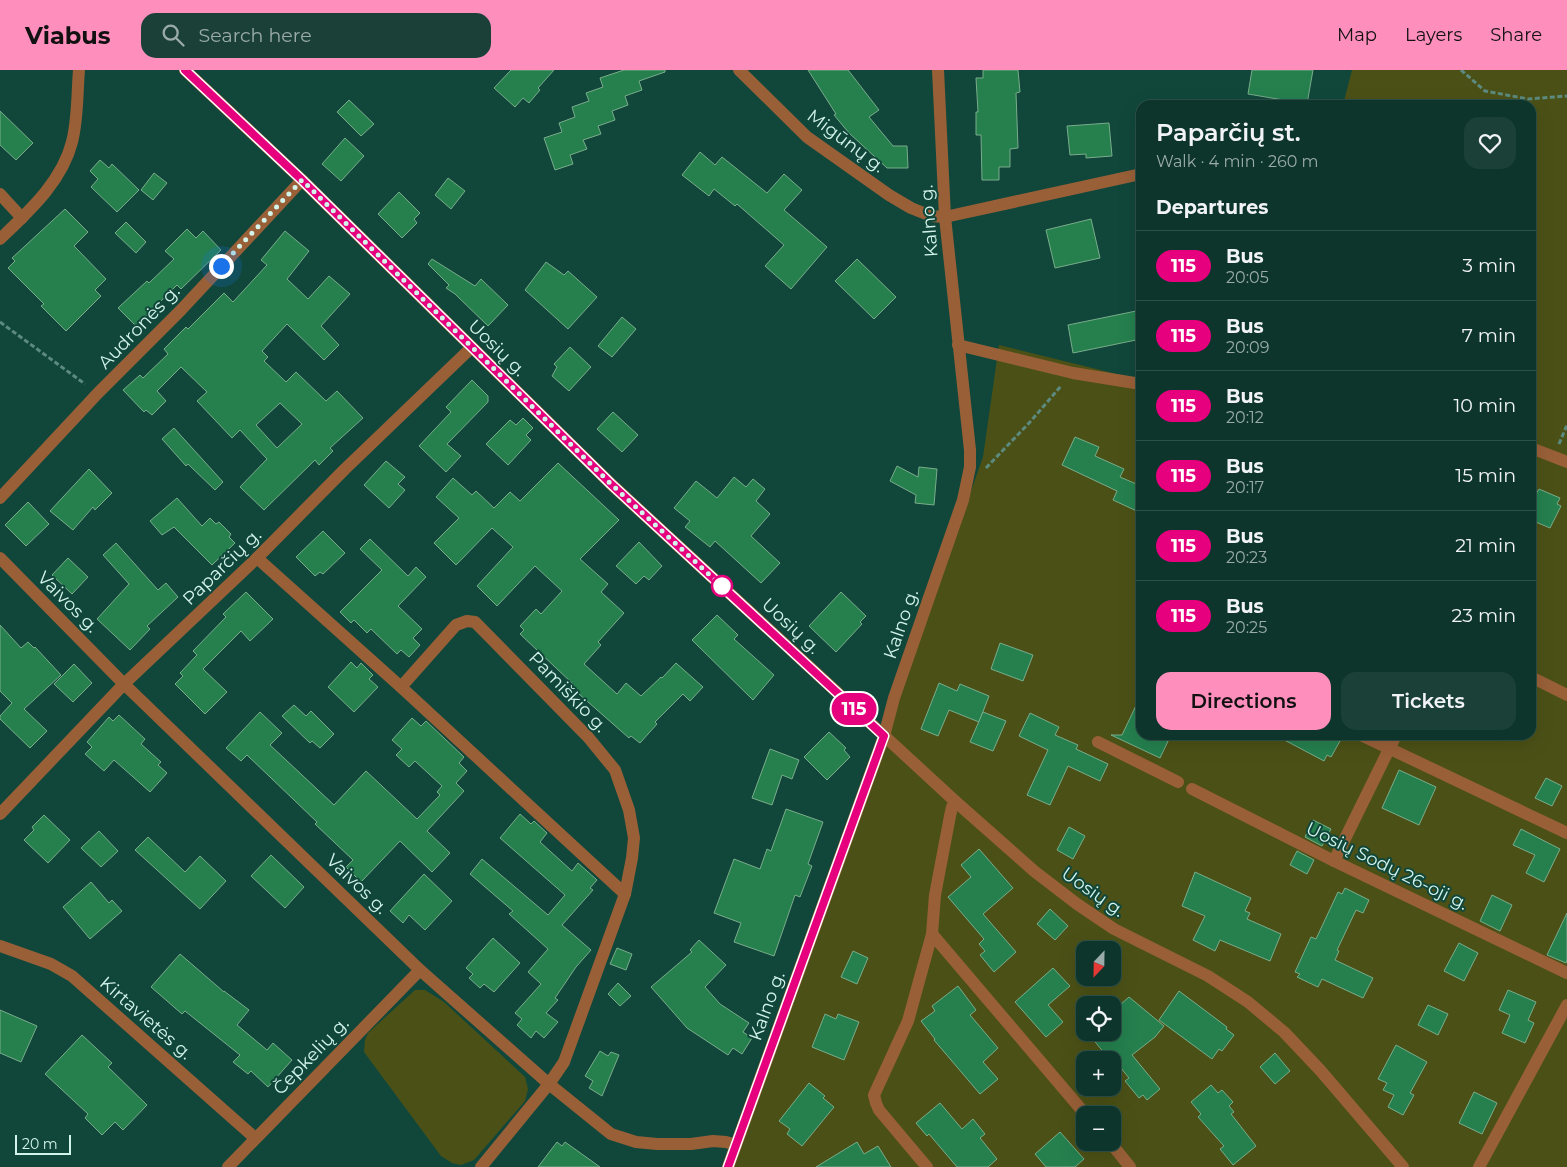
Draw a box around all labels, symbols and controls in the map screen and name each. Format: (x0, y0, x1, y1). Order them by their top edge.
search box (141, 13, 491, 58)
text: Viabus (25, 21, 111, 50)
icon: search (159, 21, 187, 49)
text: Search here (199, 24, 312, 47)
text: Map (1337, 24, 1377, 46)
text: Layers (1405, 24, 1462, 46)
text: Share (1490, 24, 1542, 46)
street label: Migūnų g. (803, 105, 889, 177)
button: heart (1464, 117, 1516, 169)
text: Paparčių st. (1156, 118, 1301, 147)
text: Walk · 4 min · 260 m (1156, 152, 1318, 171)
street label: Kalno g. (916, 184, 942, 258)
text: Departures (1156, 196, 1268, 219)
text: Bus (1226, 245, 1264, 268)
your location (209, 254, 234, 279)
text: 3 min (1462, 254, 1516, 277)
text: 115 (1171, 255, 1196, 277)
text: 20:05 (1226, 268, 1269, 287)
street label: Audronės g. (94, 281, 184, 373)
street label: Uosių g. (463, 315, 531, 381)
text: Bus (1226, 315, 1264, 338)
text: 7 min (1462, 324, 1516, 347)
text: 115 (1171, 325, 1196, 347)
text: 20:09 (1226, 338, 1269, 357)
text: Bus (1226, 385, 1264, 408)
text: 10 min (1453, 394, 1516, 417)
text: 115 (1171, 395, 1196, 417)
text: 20:12 (1226, 408, 1264, 427)
text: Bus (1226, 455, 1264, 478)
text: 15 min (1455, 464, 1516, 487)
text: 115 (1171, 465, 1196, 487)
text: 20:17 (1226, 478, 1264, 497)
street label: Paparčių g. (178, 524, 266, 610)
text: Bus (1226, 525, 1264, 548)
text: 21 min (1455, 534, 1516, 557)
text: 115 (1171, 535, 1196, 557)
text: 20:23 (1226, 548, 1267, 567)
street label: Vaivos g. (33, 567, 103, 637)
unlabelled marker (711, 575, 733, 597)
street label: Kalno g. (879, 586, 923, 662)
street label: Uosių g. (757, 593, 825, 659)
text: Bus (1226, 595, 1264, 618)
text: 23 min (1451, 604, 1516, 627)
text: 115 (1171, 605, 1196, 627)
text: 20:25 (1226, 618, 1267, 637)
street label: Pamiškio g. (524, 647, 612, 737)
button: Directions (1156, 672, 1331, 730)
button: Tickets (1341, 672, 1516, 730)
line badge: 115 (825, 693, 883, 725)
text: 115 (842, 698, 866, 720)
street label: Uosių Sodų 26-oji g. (1302, 817, 1472, 915)
street label: Vaivos g. (321, 849, 393, 919)
street label: Uosių g. (1057, 862, 1129, 922)
north arrow (1076, 941, 1121, 986)
map controls (1076, 941, 1121, 1151)
street label: Kalno g. (744, 968, 790, 1044)
street label: Kirtavietės g. (95, 972, 197, 1064)
button: locate (1076, 996, 1121, 1041)
street label: Čepkelių g. (269, 1013, 353, 1099)
button: + (1076, 1051, 1121, 1096)
button: − (1076, 1106, 1121, 1151)
scale bar (15, 1132, 71, 1155)
text: 20 m (22, 1135, 58, 1153)

